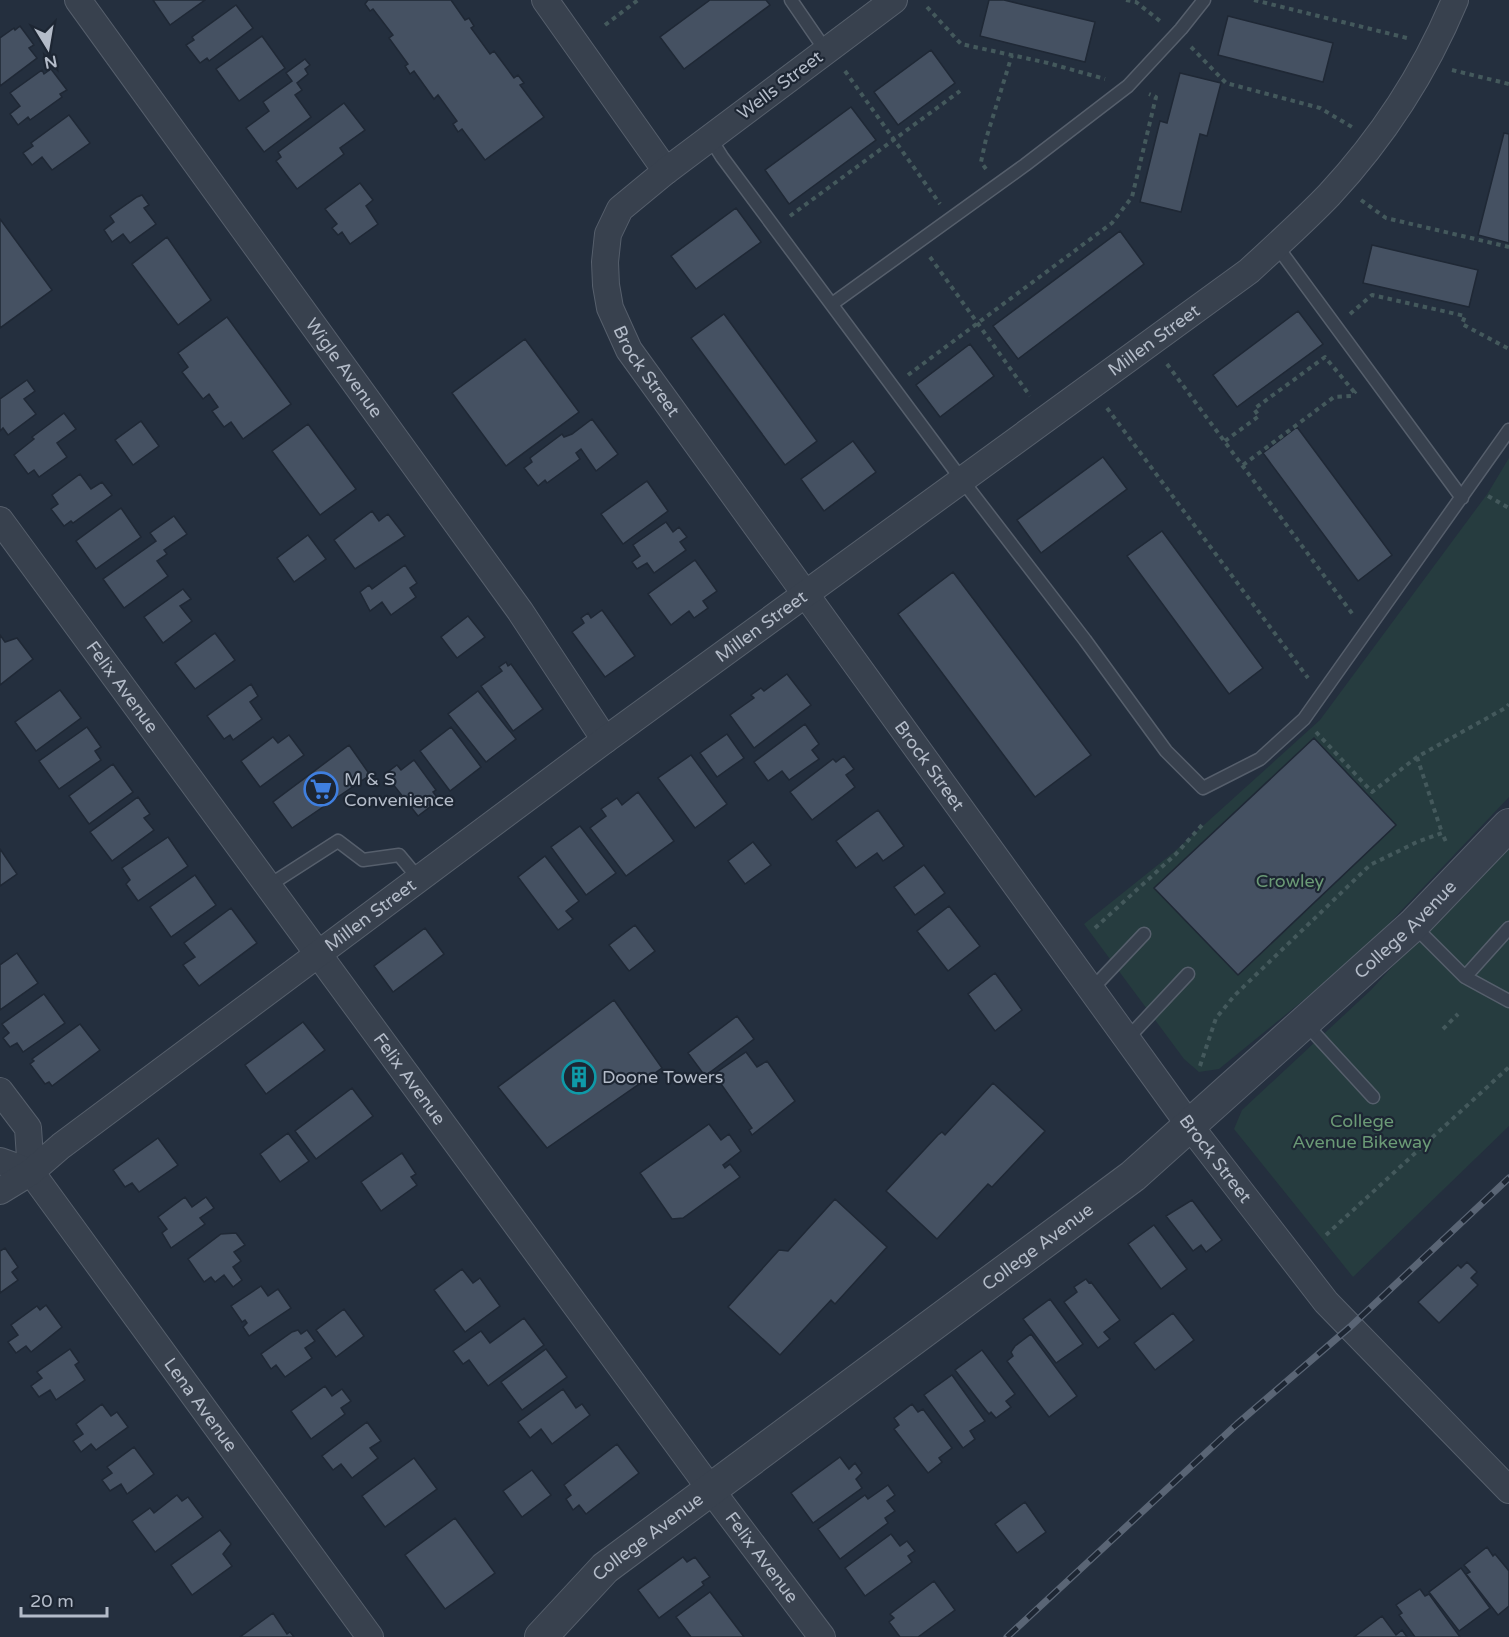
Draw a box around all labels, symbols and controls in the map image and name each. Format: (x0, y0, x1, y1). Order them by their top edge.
north arrow (18, 18, 78, 78)
street label: Wells Street (733, 46, 827, 124)
text: N (42, 51, 59, 73)
street label: Millen Street (1104, 299, 1204, 381)
street label: Wigle Avenue (301, 314, 388, 422)
street label: Brock Street (608, 322, 685, 421)
street label: Millen Street (711, 586, 811, 667)
street label: Felix Avenue (81, 637, 163, 737)
street label: Brock Street (890, 717, 969, 815)
place label: M & S Convenience (344, 768, 454, 811)
supermarket icon: M & S Convenience (303, 771, 339, 807)
park label: Crowley (1256, 870, 1324, 892)
street label: Millen Street (320, 874, 420, 956)
street label: College Avenue (1350, 876, 1461, 983)
street label: Felix Avenue (369, 1029, 451, 1129)
building icon: Doone Towers (561, 1059, 597, 1095)
place label: Doone Towers (602, 1066, 723, 1088)
street label: Brock Street (1174, 1110, 1256, 1207)
park label: College Avenue Bikeway (1292, 1110, 1432, 1153)
street label: College Avenue (978, 1198, 1098, 1295)
street label: Lena Avenue (159, 1354, 242, 1456)
street label: College Avenue (588, 1488, 707, 1585)
street label: Felix Avenue (720, 1507, 803, 1607)
scale bar (21, 1580, 106, 1618)
text: 20 m (30, 1590, 74, 1612)

